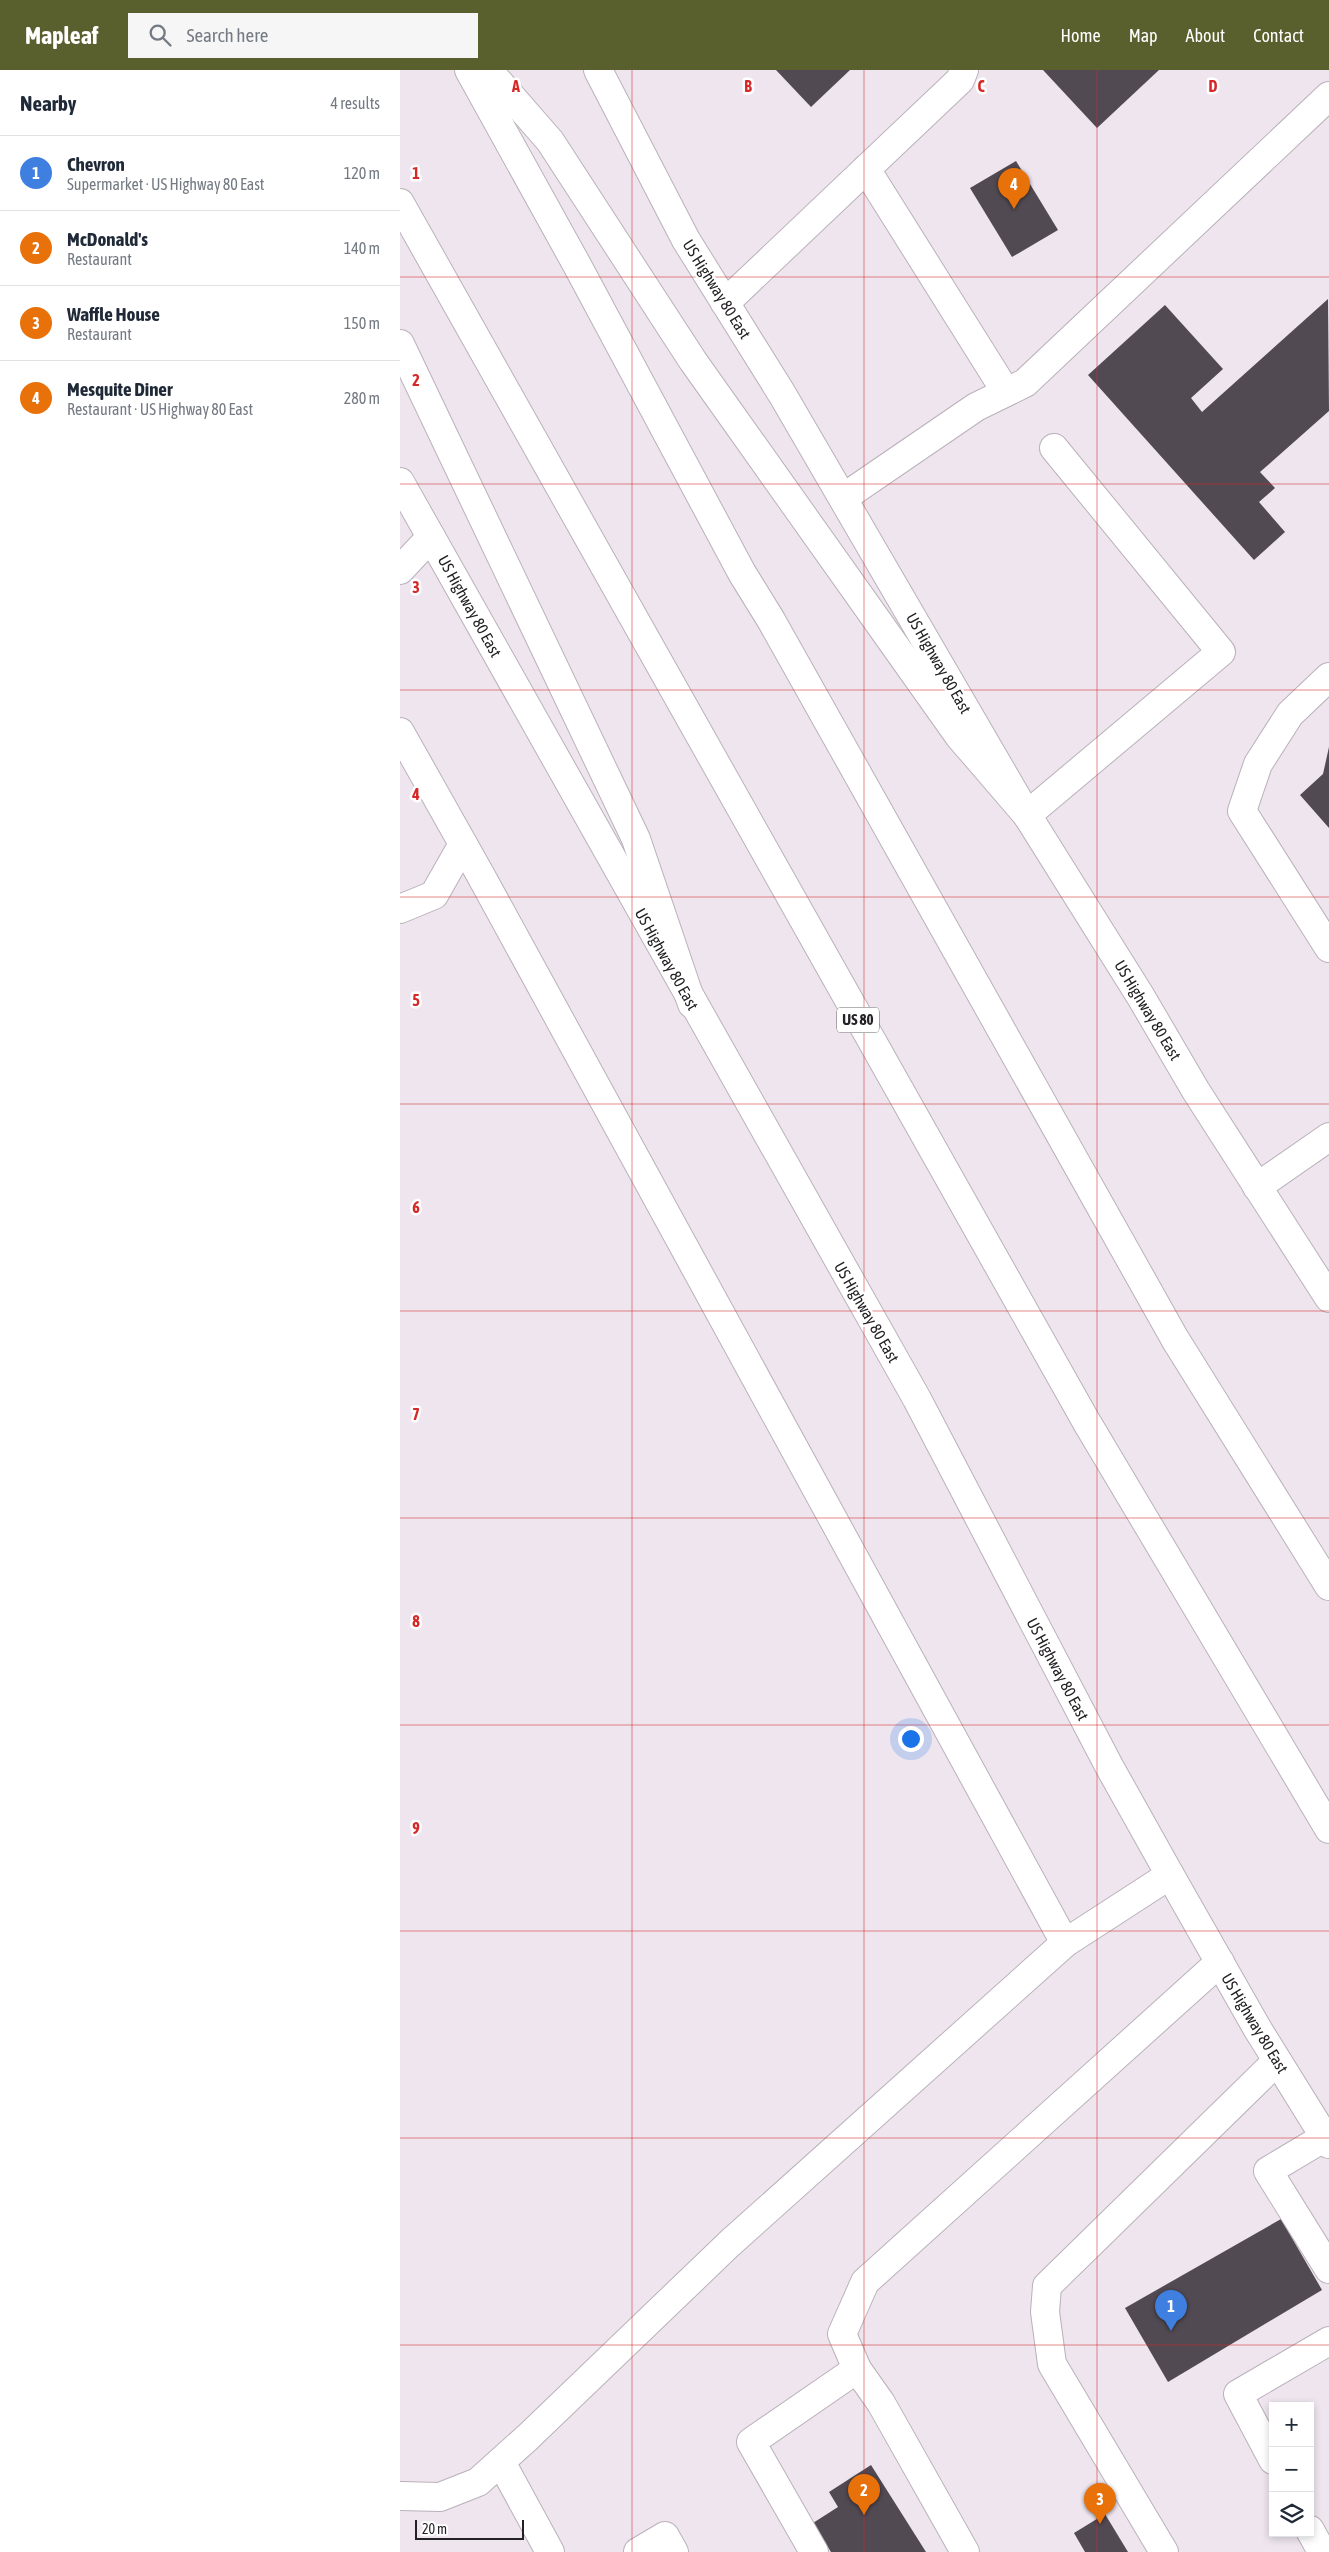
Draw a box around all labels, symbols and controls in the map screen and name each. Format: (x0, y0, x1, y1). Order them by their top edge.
search box (128, 13, 478, 58)
icon: search (146, 21, 174, 49)
text: Mapleaf (25, 22, 98, 49)
text: Search here (186, 24, 268, 46)
text: Home (1061, 25, 1101, 46)
text: Map (1129, 25, 1158, 46)
text: About (1186, 25, 1225, 46)
text: Contact (1253, 25, 1304, 46)
text: A (511, 77, 520, 95)
text: B (744, 77, 752, 95)
text: C (977, 77, 985, 95)
text: D (1209, 77, 1218, 95)
text: Nearby (20, 91, 76, 115)
text: 4 results (330, 94, 380, 112)
text: Chevron (67, 153, 125, 175)
text: 1 (32, 164, 40, 182)
text: 120 m (344, 164, 380, 182)
text: 1 (412, 164, 420, 182)
pin: 4 (998, 168, 1030, 209)
text: Supermarket · US Highway 80 East (67, 175, 264, 193)
text: McDonald's (67, 228, 148, 250)
street label: US Highway 80 East (678, 236, 755, 343)
text: 2 (32, 239, 40, 257)
text: 140 m (344, 239, 380, 257)
text: Restaurant (67, 250, 132, 268)
text: Waffle House (67, 303, 160, 325)
text: 3 (32, 314, 40, 332)
text: 150 m (344, 314, 380, 332)
text: Restaurant (67, 325, 132, 343)
text: 2 (412, 371, 420, 389)
text: Mesquite Diner (67, 378, 173, 400)
text: 4 (32, 389, 40, 407)
text: 280 m (344, 389, 380, 407)
text: Restaurant · US Highway 80 East (67, 400, 253, 418)
street label: US Highway 80 East (434, 552, 506, 661)
text: 3 (412, 578, 420, 596)
street label: US Highway 80 East (902, 609, 975, 717)
text: 4 (411, 785, 420, 803)
street label: US Highway 80 East (631, 905, 703, 1014)
street label: US Highway 80 East (1110, 957, 1185, 1064)
text: 5 (412, 991, 420, 1009)
road number: US 80 (837, 1008, 879, 1032)
text: 6 (412, 1198, 420, 1216)
street label: US Highway 80 East (830, 1258, 903, 1366)
text: 7 (412, 1405, 420, 1423)
text: 8 (412, 1612, 420, 1630)
street label: US Highway 80 East (1023, 1615, 1093, 1724)
your location (898, 1726, 924, 1752)
text: 9 (412, 1819, 420, 1837)
street label: US Highway 80 East (1217, 1970, 1292, 2077)
pin: 1 (1155, 2290, 1187, 2331)
map controls (1269, 2402, 1314, 2537)
button: + (1269, 2402, 1314, 2447)
button: − (1269, 2447, 1314, 2492)
pin: 2 (848, 2474, 880, 2515)
pin: 3 (1084, 2483, 1116, 2524)
button: layers (1269, 2492, 1314, 2537)
scale bar (415, 2517, 524, 2540)
text: 20 m (422, 2521, 447, 2537)

